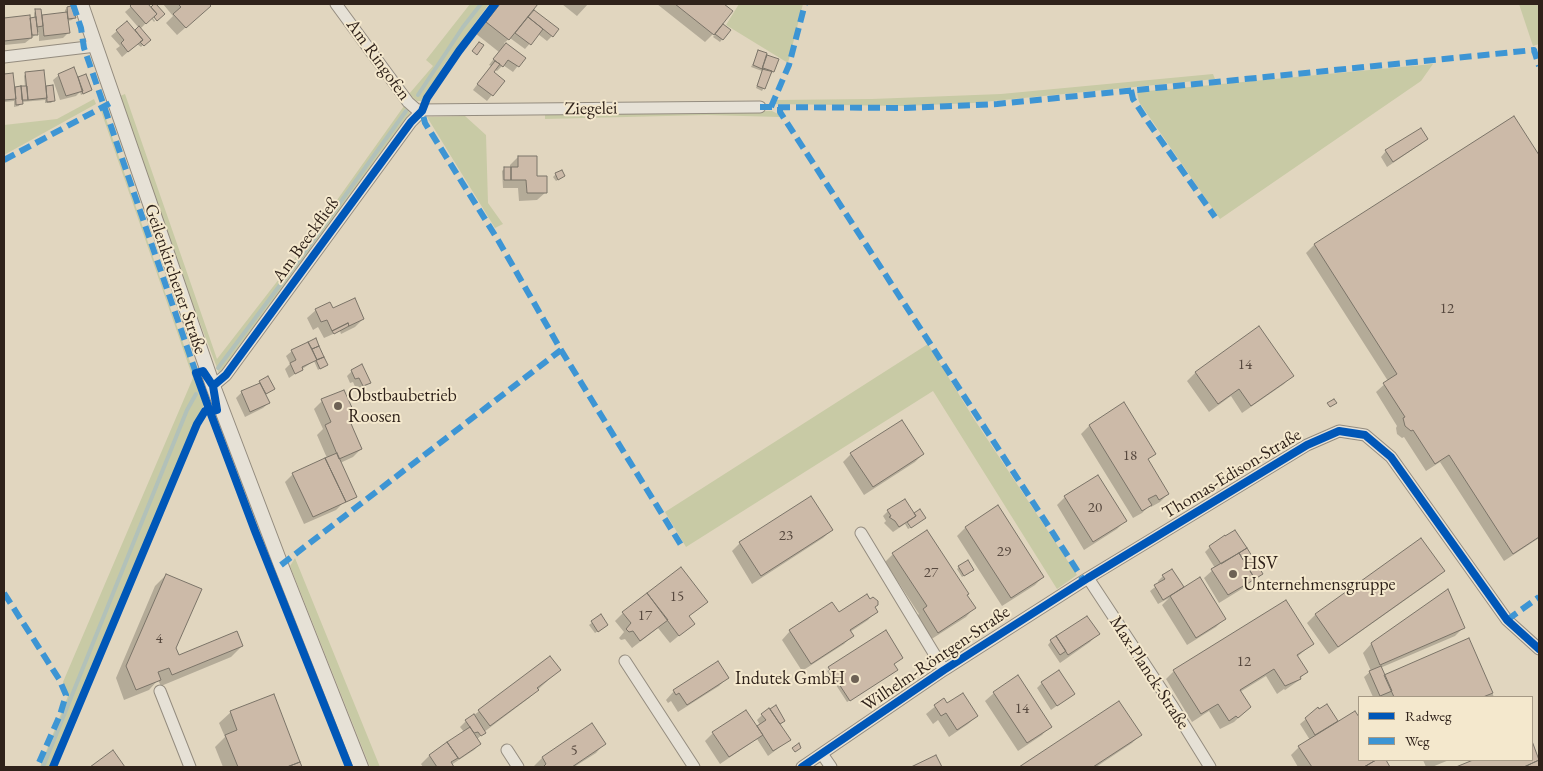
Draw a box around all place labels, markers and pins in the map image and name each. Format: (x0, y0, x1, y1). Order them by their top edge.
place label: Obstbaubetrieb Roosen (348, 385, 457, 428)
marker: Obstbaubetrieb Roosen (332, 400, 344, 412)
place label: HSV Unternehmensgruppe (1243, 553, 1396, 596)
marker: HSV Unternehmensgruppe (1227, 568, 1239, 580)
place label: Indutek GmbH (735, 668, 845, 690)
marker: Indutek GmbH (849, 673, 861, 685)

